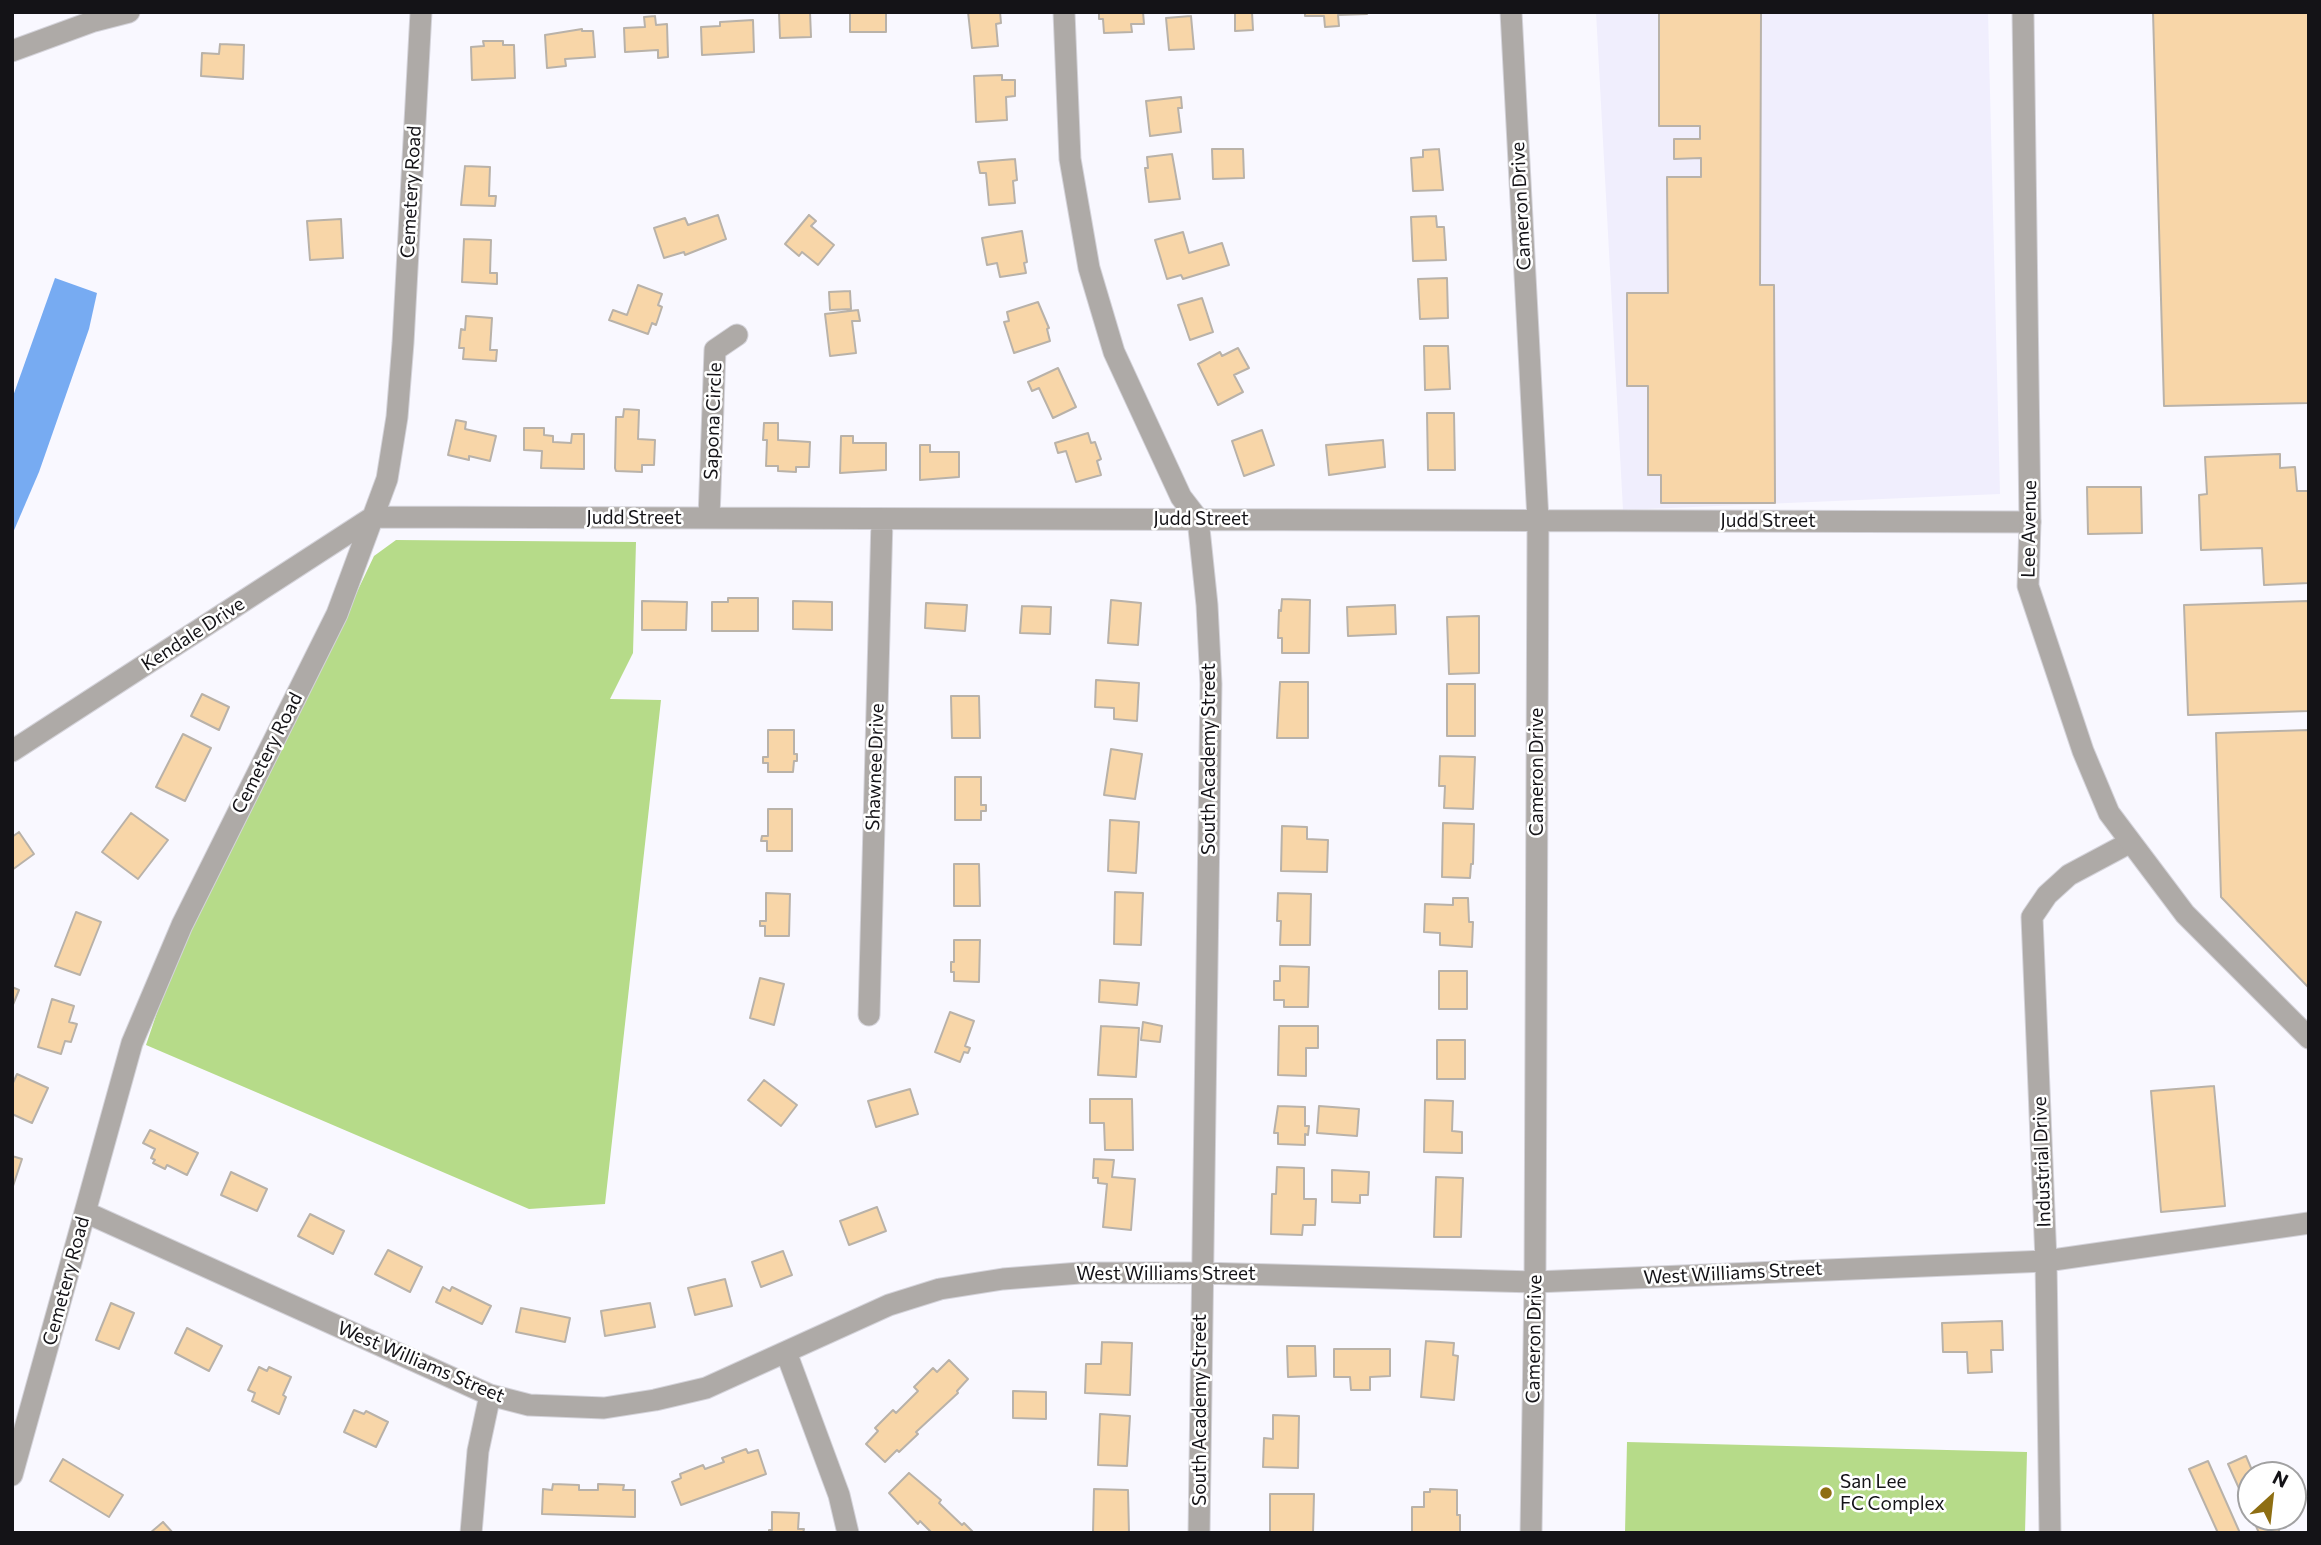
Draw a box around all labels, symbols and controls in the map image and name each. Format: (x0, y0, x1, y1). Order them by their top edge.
street label: Cemetery Road (396, 125, 426, 259)
street label: Cameron Drive (1506, 141, 1536, 271)
street label: Sapona Circle (700, 362, 726, 480)
street label: Lee Avenue (2017, 480, 2041, 578)
street label: Judd Street (586, 507, 682, 529)
street label: Judd Street (1153, 508, 1249, 530)
street label: Judd Street (1720, 510, 1816, 532)
street label: Kendale Drive (137, 592, 249, 676)
street label: South Academy Street (1198, 663, 1220, 855)
street label: Cemetery Road (227, 689, 307, 817)
street label: Shawnee Drive (861, 703, 889, 831)
street label: Cameron Drive (1526, 708, 1548, 836)
street label: Industrial Drive (2028, 1096, 2056, 1228)
street label: Cemetery Road (38, 1214, 94, 1348)
street label: West Williams Street (1643, 1257, 1823, 1289)
street label: West Williams Street (1076, 1263, 1256, 1285)
street label: Cameron Drive (1521, 1275, 1547, 1403)
street label: South Academy Street (1189, 1314, 1211, 1506)
street label: West Williams Street (334, 1316, 508, 1408)
north arrow (2237, 1461, 2307, 1531)
text: N (2269, 1465, 2292, 1492)
place label: San Lee FC Complex (1840, 1471, 1945, 1515)
marker: San Lee FC Complex (1818, 1485, 1834, 1501)

